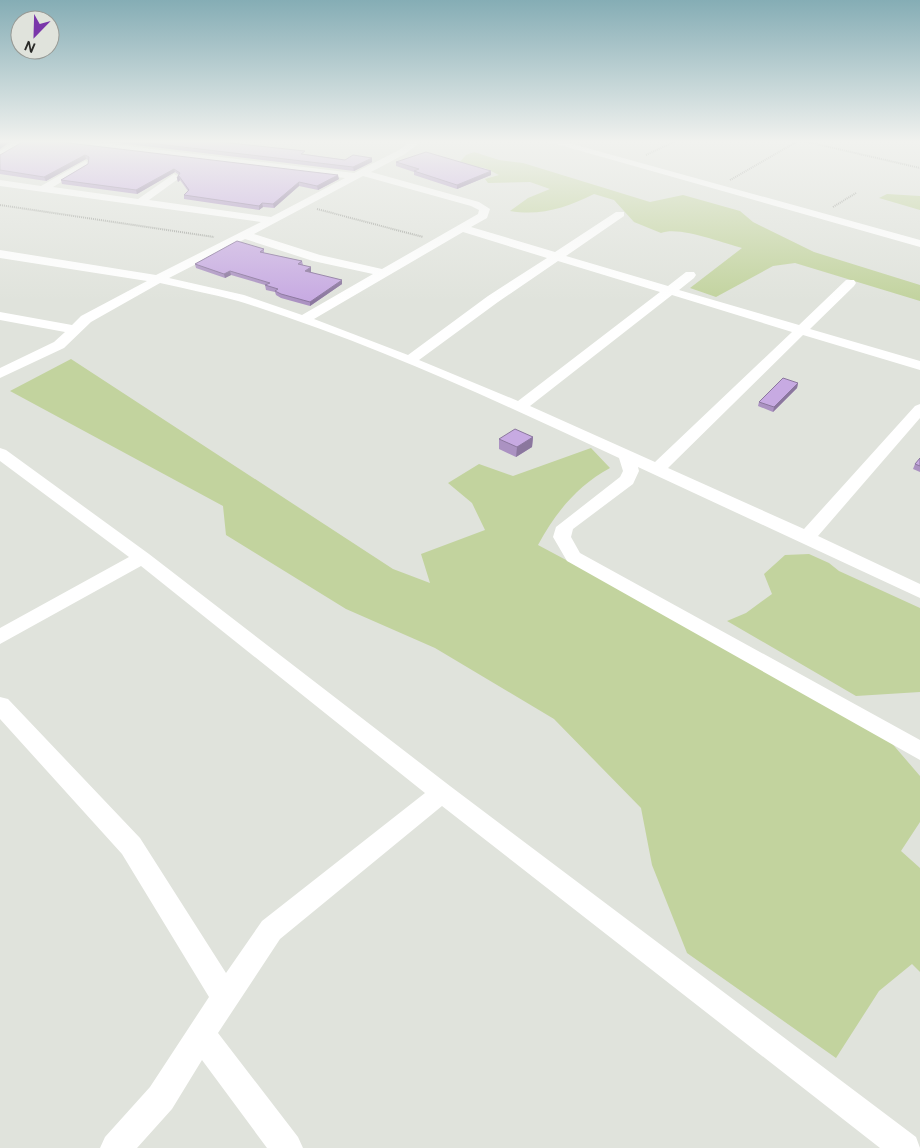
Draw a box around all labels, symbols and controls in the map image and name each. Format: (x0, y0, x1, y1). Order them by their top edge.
north arrow (10, 10, 60, 60)
text: N (22, 37, 38, 57)

